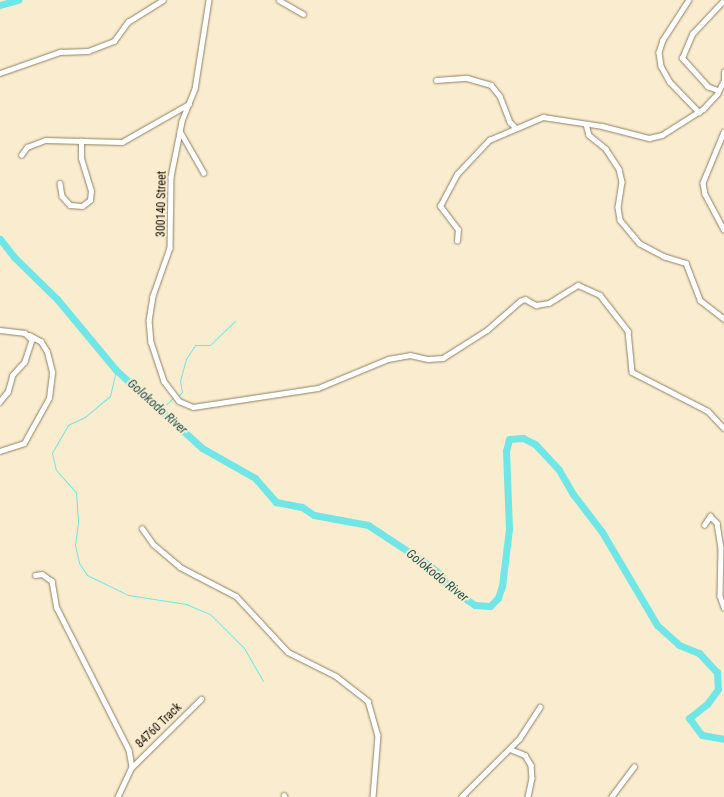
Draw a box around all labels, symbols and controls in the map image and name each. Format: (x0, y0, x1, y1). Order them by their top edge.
street label: 300140 Street (154, 171, 170, 237)
water label: Golokodo River (124, 376, 190, 438)
water label: Golokodo River (403, 546, 471, 606)
street label: 84760 Track (133, 701, 185, 751)

